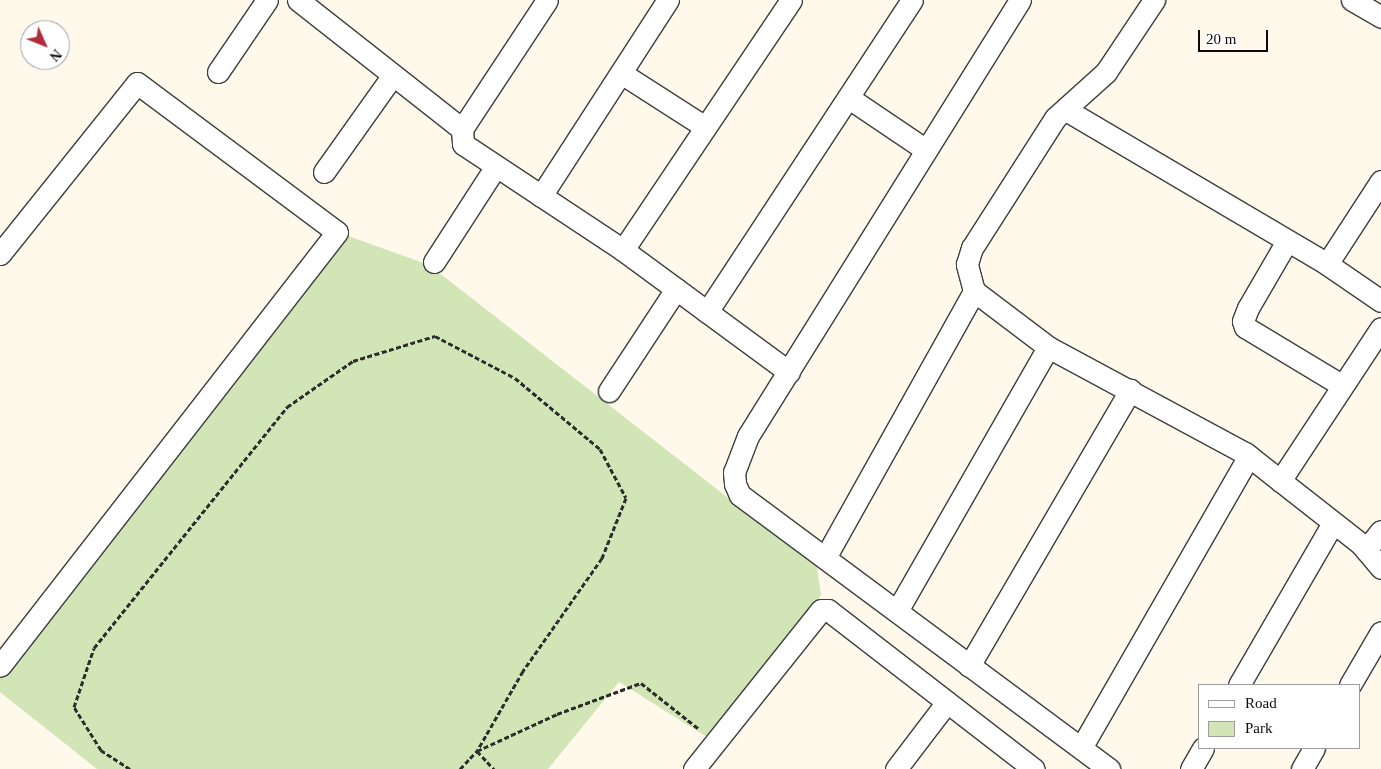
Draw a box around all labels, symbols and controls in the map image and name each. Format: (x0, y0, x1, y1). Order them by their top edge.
north arrow (20, 20, 70, 70)
scale bar (1201, 20, 1271, 52)
text: 20 m (1206, 31, 1236, 47)
text: N (47, 46, 64, 64)
legend (1198, 684, 1361, 749)
text: Road (1245, 695, 1277, 711)
text: Park (1245, 720, 1273, 736)

